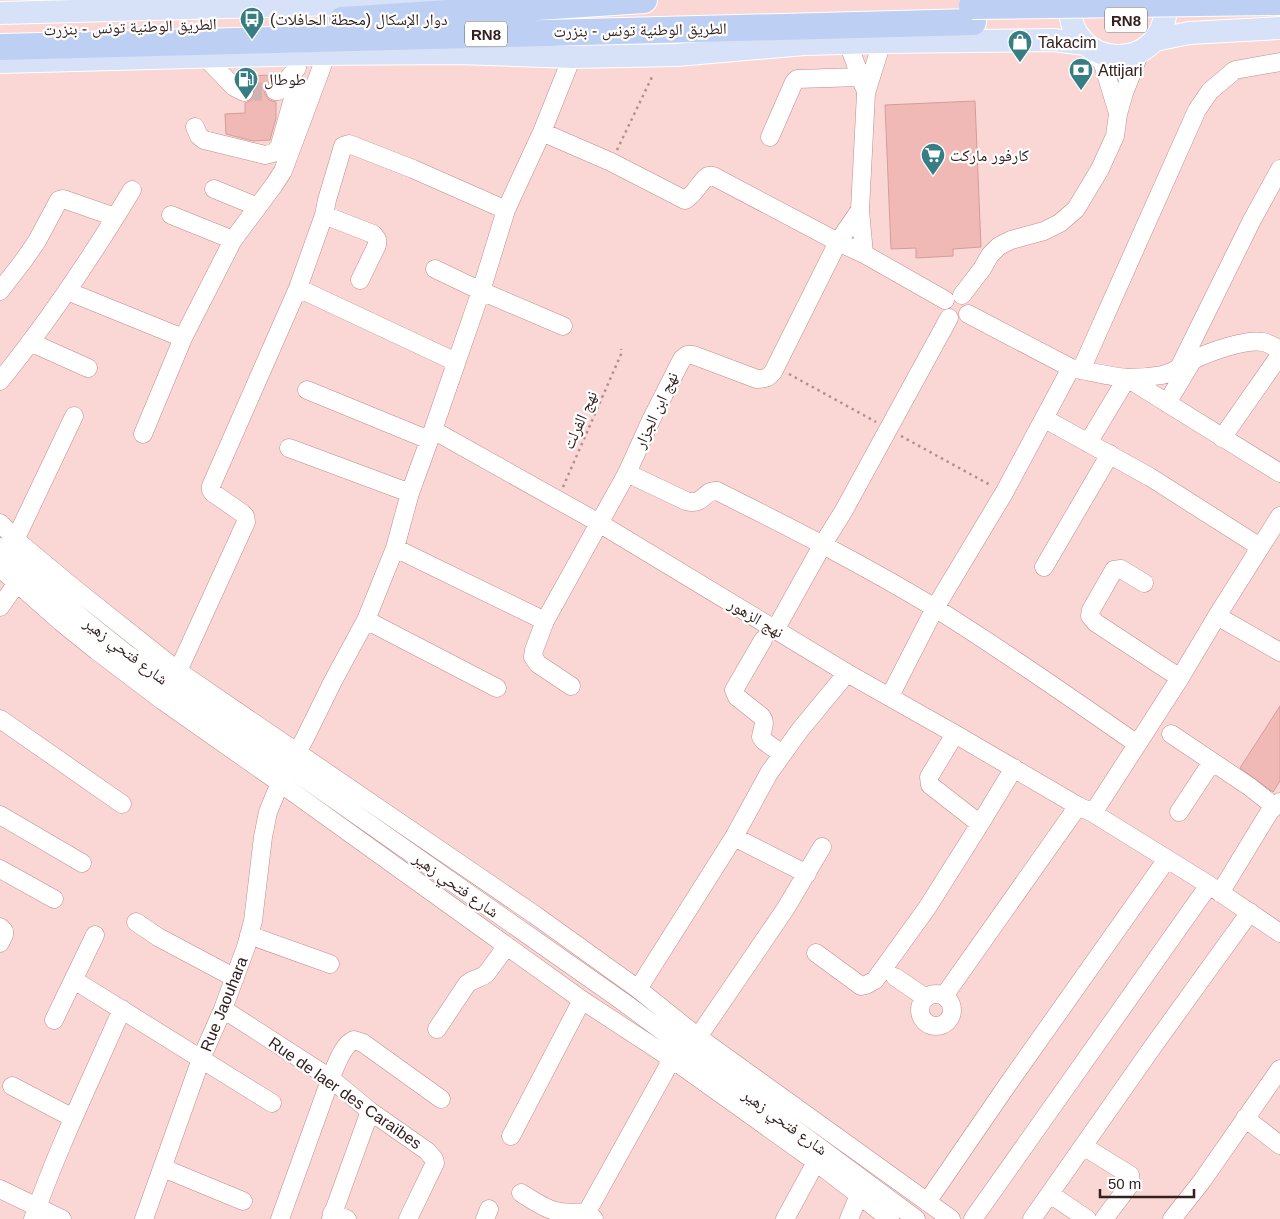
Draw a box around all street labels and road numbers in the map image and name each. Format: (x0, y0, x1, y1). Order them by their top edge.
road number: RN8 (1105, 8, 1147, 32)
street label: الطريق الوطنية تونس - بنزرت (43, 15, 217, 41)
street label: الطريق الوطنية تونس - بنزرت (553, 20, 727, 42)
road number: RN8 (465, 22, 507, 46)
street label: نهج ابن الجزار (631, 369, 683, 452)
street label: نهج الفرلت (560, 388, 602, 453)
street label: نهج الزهور (724, 594, 787, 643)
street label: شارع فتحي زهير (78, 614, 171, 691)
street label: شارع فتحي زهير (407, 849, 502, 924)
street label: Rue Jaouhara (197, 954, 251, 1054)
street label: Rue de laer des Caraïbes (265, 1034, 425, 1152)
street label: شارع فتحي زهير (736, 1085, 830, 1162)

